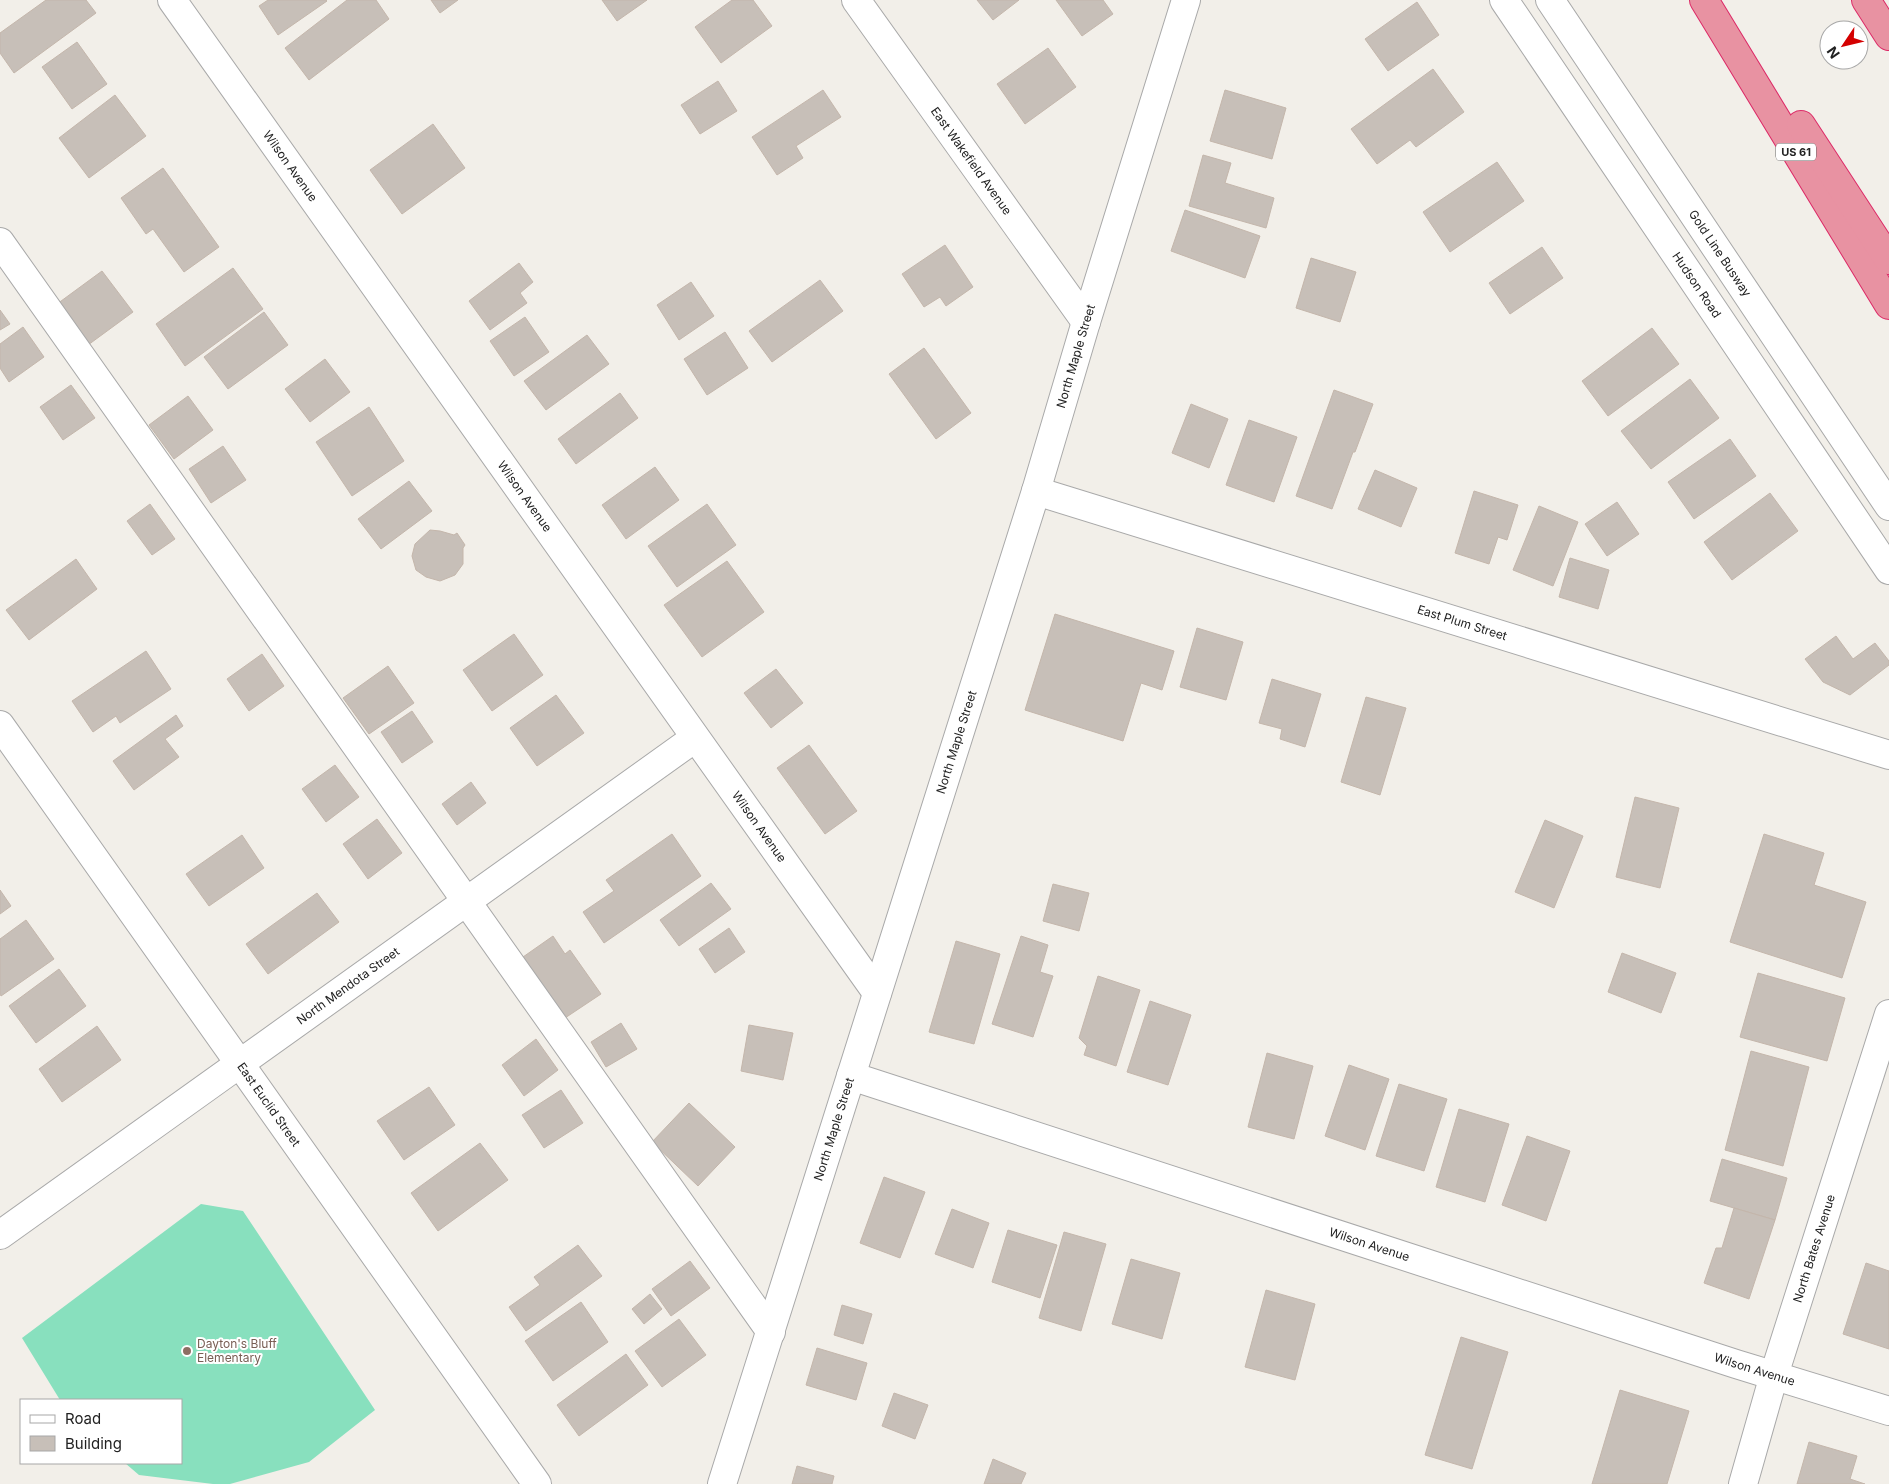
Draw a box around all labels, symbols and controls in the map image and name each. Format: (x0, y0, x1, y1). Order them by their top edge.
north arrow (1819, 20, 1869, 70)
text: N (1823, 43, 1843, 62)
street label: East Wakefield Avenue (928, 104, 1015, 218)
street label: Wilson Avenue (260, 128, 321, 205)
road number: US 61 (1776, 144, 1816, 160)
street label: Gold Line Busway (1686, 207, 1755, 300)
street label: Hudson Road (1669, 249, 1725, 321)
street label: North Maple Street (1053, 302, 1098, 410)
street label: Wilson Avenue (495, 458, 555, 535)
street label: East Plum Street (1416, 601, 1509, 643)
street label: North Maple Street (933, 688, 979, 796)
street label: Wilson Avenue (729, 788, 790, 865)
street label: North Mendota Street (294, 944, 402, 1027)
street label: East Euclid Street (234, 1059, 304, 1149)
street label: North Maple Street (810, 1076, 857, 1183)
street label: North Bates Avenue (1790, 1192, 1838, 1304)
street label: Wilson Avenue (1327, 1224, 1412, 1264)
place label: Dayton's Bluff Elementary (197, 1336, 277, 1365)
marker: Dayton's Bluff Elementary (181, 1345, 193, 1357)
street label: Wilson Avenue (1712, 1349, 1797, 1389)
legend (20, 1399, 182, 1464)
text: Road (65, 1409, 101, 1428)
text: Building (65, 1434, 122, 1453)

